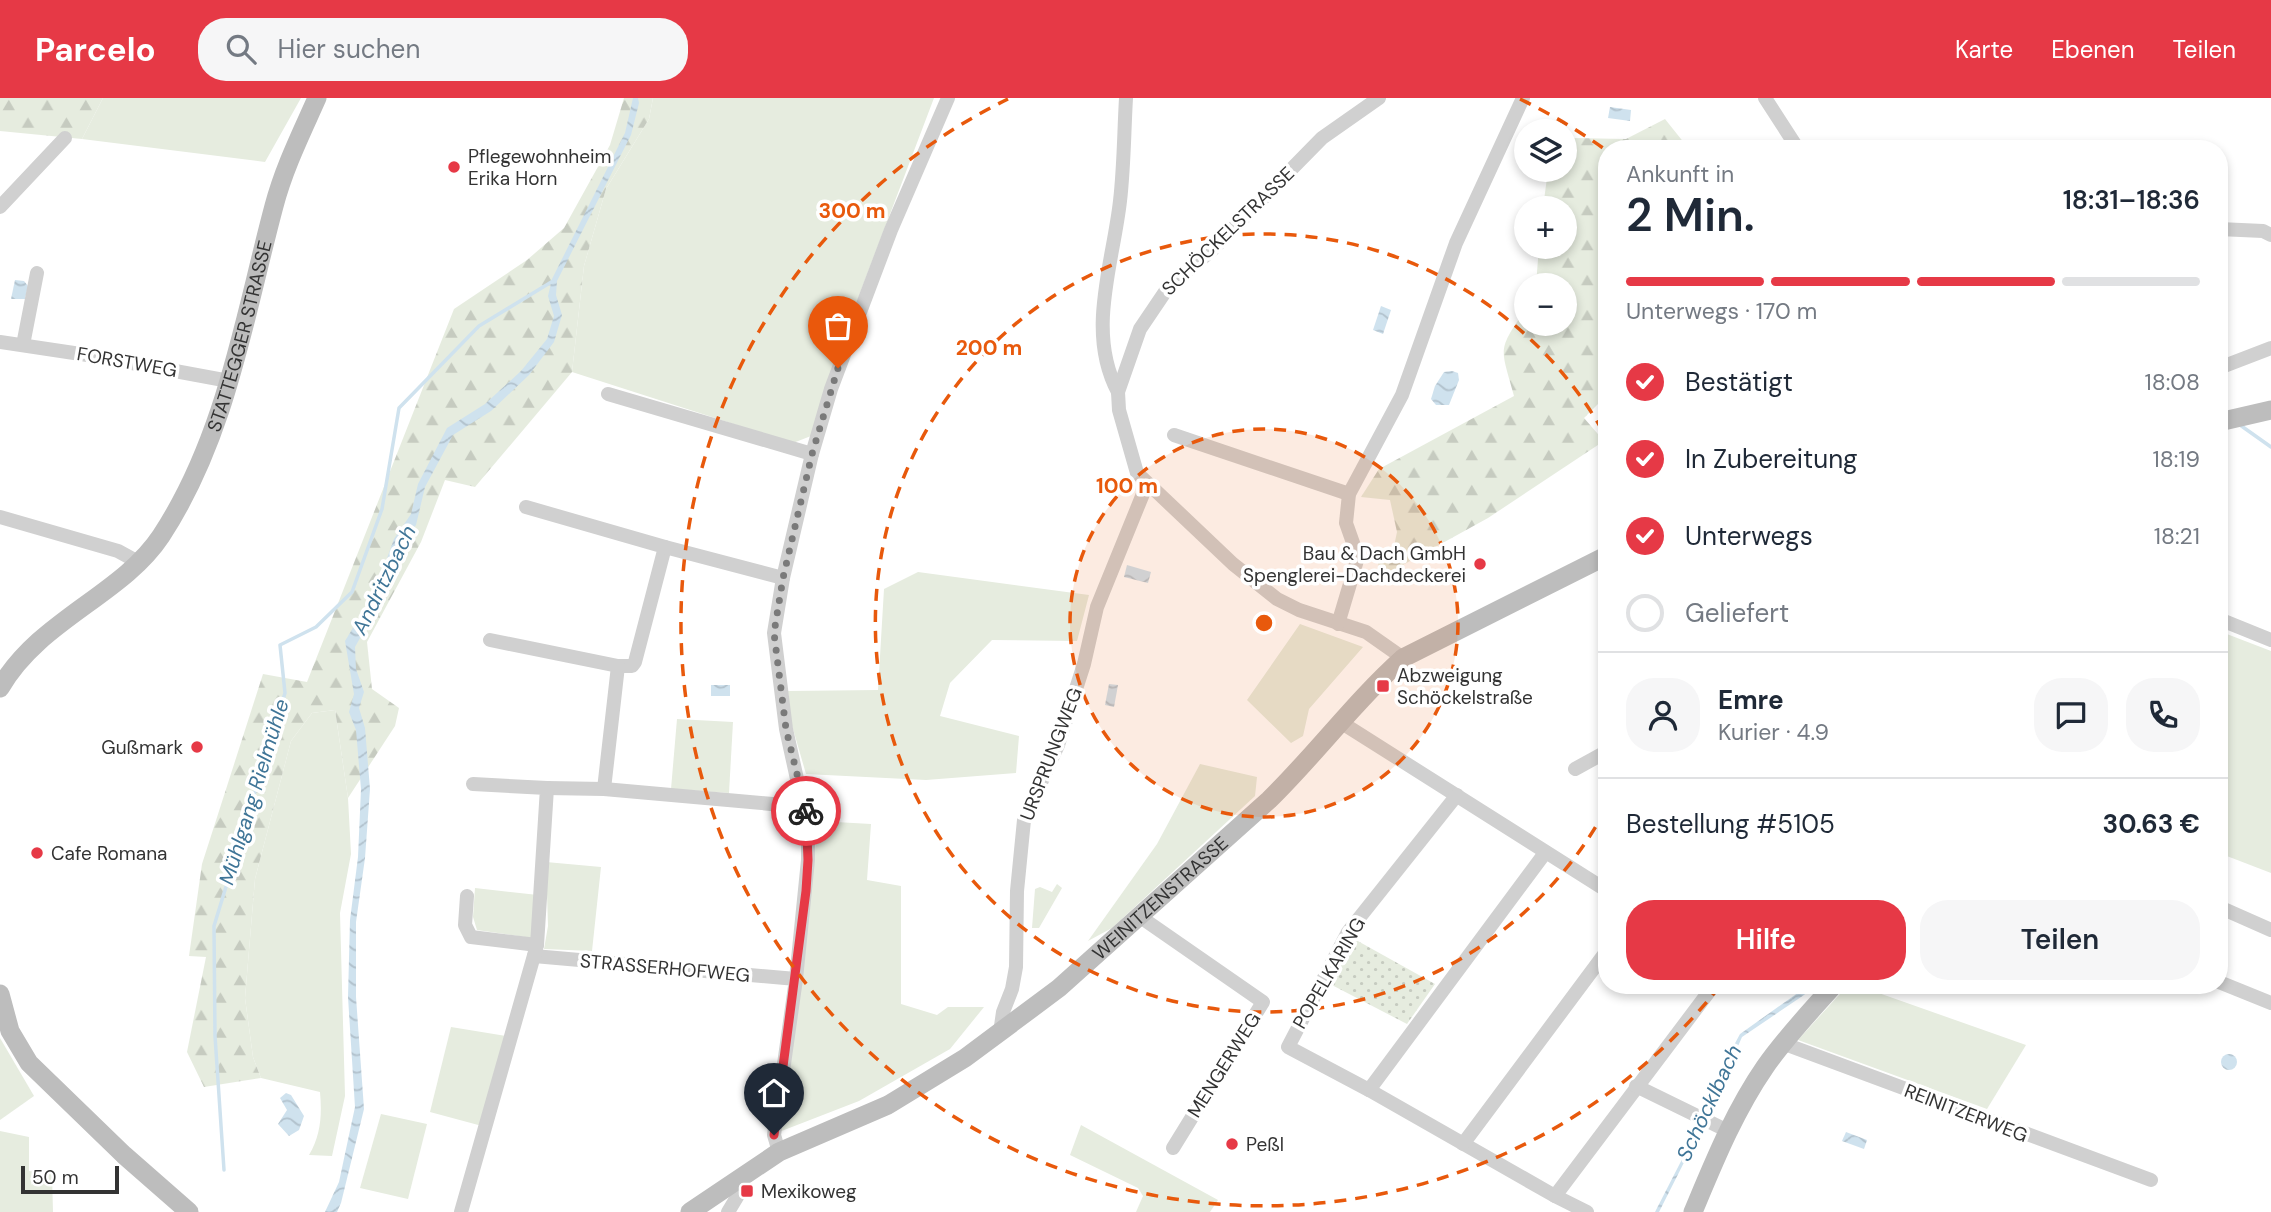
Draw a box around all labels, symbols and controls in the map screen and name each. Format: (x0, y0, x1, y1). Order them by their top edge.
search box (198, 18, 688, 81)
text: Parcelo (35, 28, 156, 71)
icon: search (222, 30, 260, 68)
text: Hier suchen (278, 32, 420, 66)
text: Karte (1955, 34, 2013, 65)
text: Ebenen (2051, 34, 2135, 65)
text: Teilen (2173, 34, 2236, 65)
map controls (1514, 119, 1577, 336)
button: layers (1514, 119, 1577, 182)
place label: Pflegewohnheim Erika Horn (468, 144, 612, 191)
marker: Pflegewohnheim Erika Horn (446, 159, 462, 175)
text: Ankunft in (1626, 159, 1734, 189)
street label: SCHÖCKELSTRASSE (1156, 161, 1300, 301)
text: 18:31–18:36 (2063, 183, 2200, 217)
text: 2 Min. (1626, 185, 1755, 245)
button: + (1514, 196, 1577, 259)
text: 300 m (819, 197, 885, 225)
street label: STATTEGGER STRASSE (201, 238, 277, 435)
button: − (1514, 273, 1577, 336)
pin (808, 296, 868, 368)
text: Unterwegs · 170 m (1626, 296, 1817, 326)
icon: bag (819, 307, 857, 345)
text: 200 m (956, 334, 1022, 362)
street label: FORSTWEG (75, 341, 179, 383)
icon: check (1626, 363, 1664, 401)
text: Bestätigt (1685, 365, 1793, 399)
text: 18:08 (2144, 367, 2200, 397)
icon: check (1626, 440, 1664, 478)
text: In Zubereitung (1685, 442, 1858, 476)
text: 18:19 (2153, 444, 2200, 474)
text: 100 m (1096, 472, 1158, 500)
icon: check (1626, 517, 1664, 555)
text: Unterwegs (1685, 519, 1813, 553)
water label: Andritzbach (345, 521, 423, 640)
text: 18:21 (2154, 521, 2200, 551)
place label: Bau & Dach GmbH Spenglerei-Dachdeckerei (1243, 541, 1466, 588)
marker: Bau & Dach GmbH Spenglerei-Dachdeckerei (1472, 556, 1488, 572)
text: Geliefert (1685, 596, 1789, 630)
centre of rings (1252, 611, 1276, 635)
place label: Abzweigung Schöckelstraße (1397, 663, 1533, 710)
marker: Abzweigung Schöckelstraße (1375, 678, 1391, 694)
button: person (1626, 678, 1700, 752)
button: chat (2034, 678, 2108, 752)
button: phone (2126, 678, 2200, 752)
text: Emre (1718, 683, 1784, 717)
street label: URSPRUNGWEG (1014, 684, 1088, 824)
water label: Mühlgang Rielmühle (212, 696, 296, 888)
text: Kurier · 4.9 (1718, 717, 1829, 747)
place label: Gußmark (101, 735, 183, 760)
marker: Gußmark (189, 739, 205, 755)
courier (771, 776, 841, 846)
icon: bike (787, 792, 825, 830)
text: Bestellung #5105 (1626, 807, 1835, 841)
text: 30.63 € (2102, 807, 2200, 841)
street label: WEINITZENSTRASSE (1087, 830, 1233, 965)
place label: Cafe Romana (51, 841, 167, 866)
marker: Cafe Romana (29, 845, 45, 861)
button: Hilfe (1626, 900, 1906, 980)
button: Teilen (1920, 900, 2200, 980)
street label: POPELKARING (1287, 913, 1371, 1033)
street label: STRASSERHOFWEG (579, 948, 751, 988)
street label: MENGERWEG (1182, 1008, 1266, 1122)
water label: Schöcklbach (1670, 1040, 1748, 1166)
pin (744, 1063, 804, 1135)
icon: home (755, 1074, 793, 1112)
street label: REINITZERWEG (1901, 1078, 2031, 1148)
place label: Peßl (1246, 1132, 1284, 1157)
marker: Peßl (1224, 1136, 1240, 1152)
scale bar (21, 1163, 119, 1195)
text: 50 m (32, 1165, 79, 1190)
place label: Mexikoweg (761, 1179, 857, 1204)
marker: Mexikoweg (739, 1183, 755, 1199)

